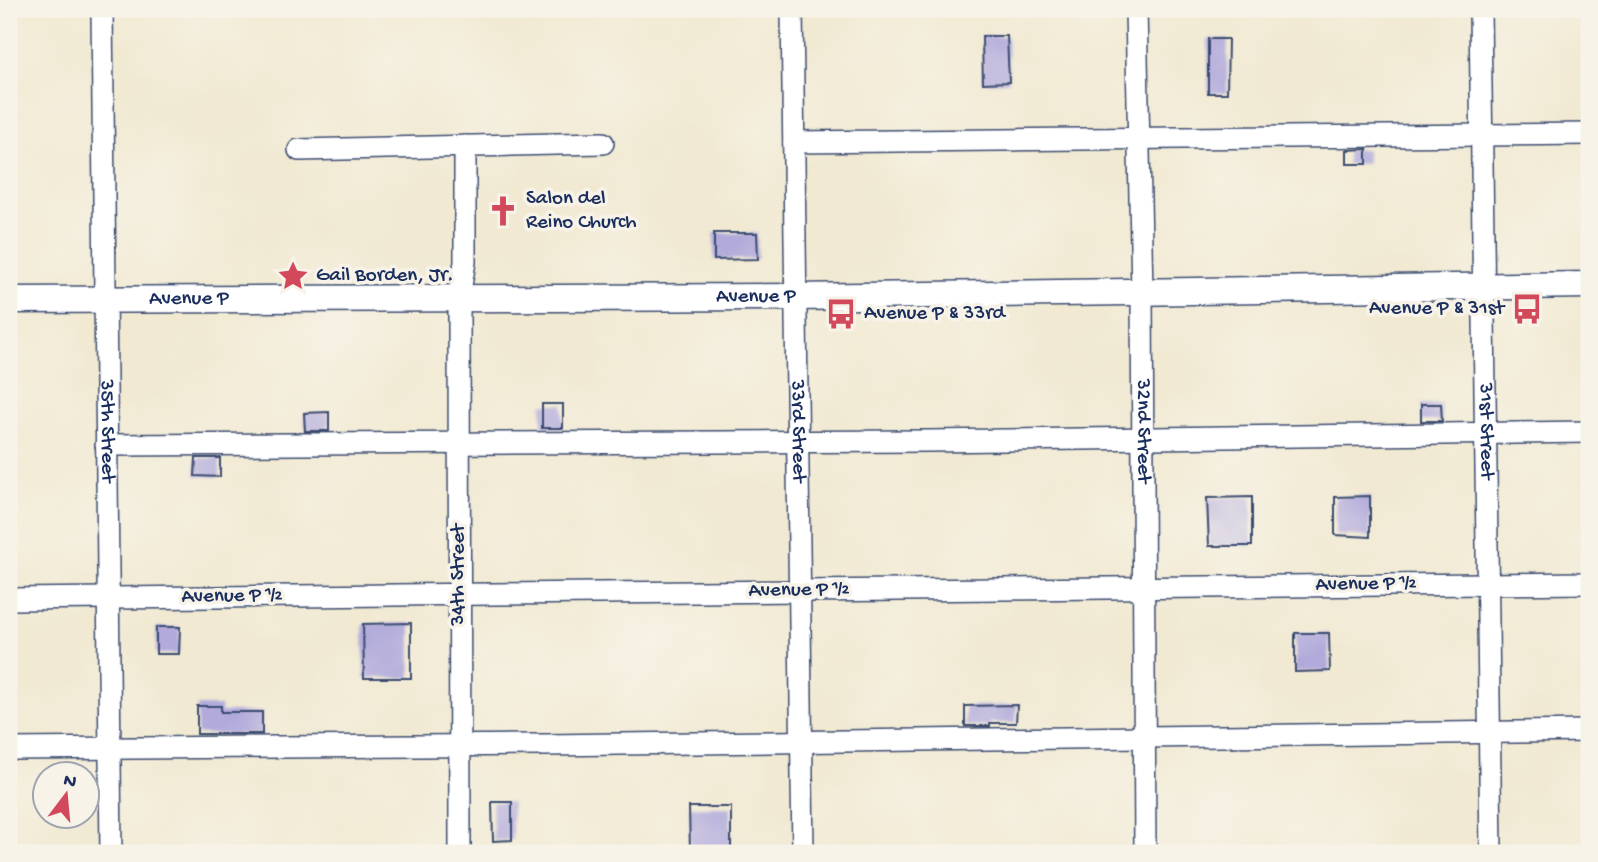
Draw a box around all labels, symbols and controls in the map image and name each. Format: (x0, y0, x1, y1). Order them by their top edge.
place label: Salon del Reino Church (526, 187, 637, 236)
church icon: Salon del Reino Church (486, 194, 520, 228)
place icon: Gail Borden, Jr. (276, 259, 310, 293)
place label: Gail Borden, Jr. (316, 264, 454, 289)
street label: Avenue P (716, 284, 796, 310)
street label: Avenue P (149, 287, 229, 312)
bus stop icon: Avenue P & 31st (1510, 292, 1544, 326)
bus stop icon: Avenue P & 33rd (824, 297, 858, 331)
place label: Avenue P & 31st (1369, 297, 1506, 322)
place label: Avenue P & 33rd (864, 302, 1007, 327)
street label: 35th Street (93, 378, 120, 485)
street label: 32nd Street (1130, 378, 1156, 486)
street label: 33rd Street (784, 379, 811, 485)
street label: 31st Street (1472, 381, 1499, 482)
street label: 34th Street (447, 522, 472, 627)
street label: Avenue P ½ (1315, 572, 1417, 598)
street label: Avenue P ½ (748, 578, 850, 604)
street label: Avenue P ½ (181, 584, 283, 610)
north arrow (32, 760, 102, 830)
text: N (61, 769, 79, 795)

